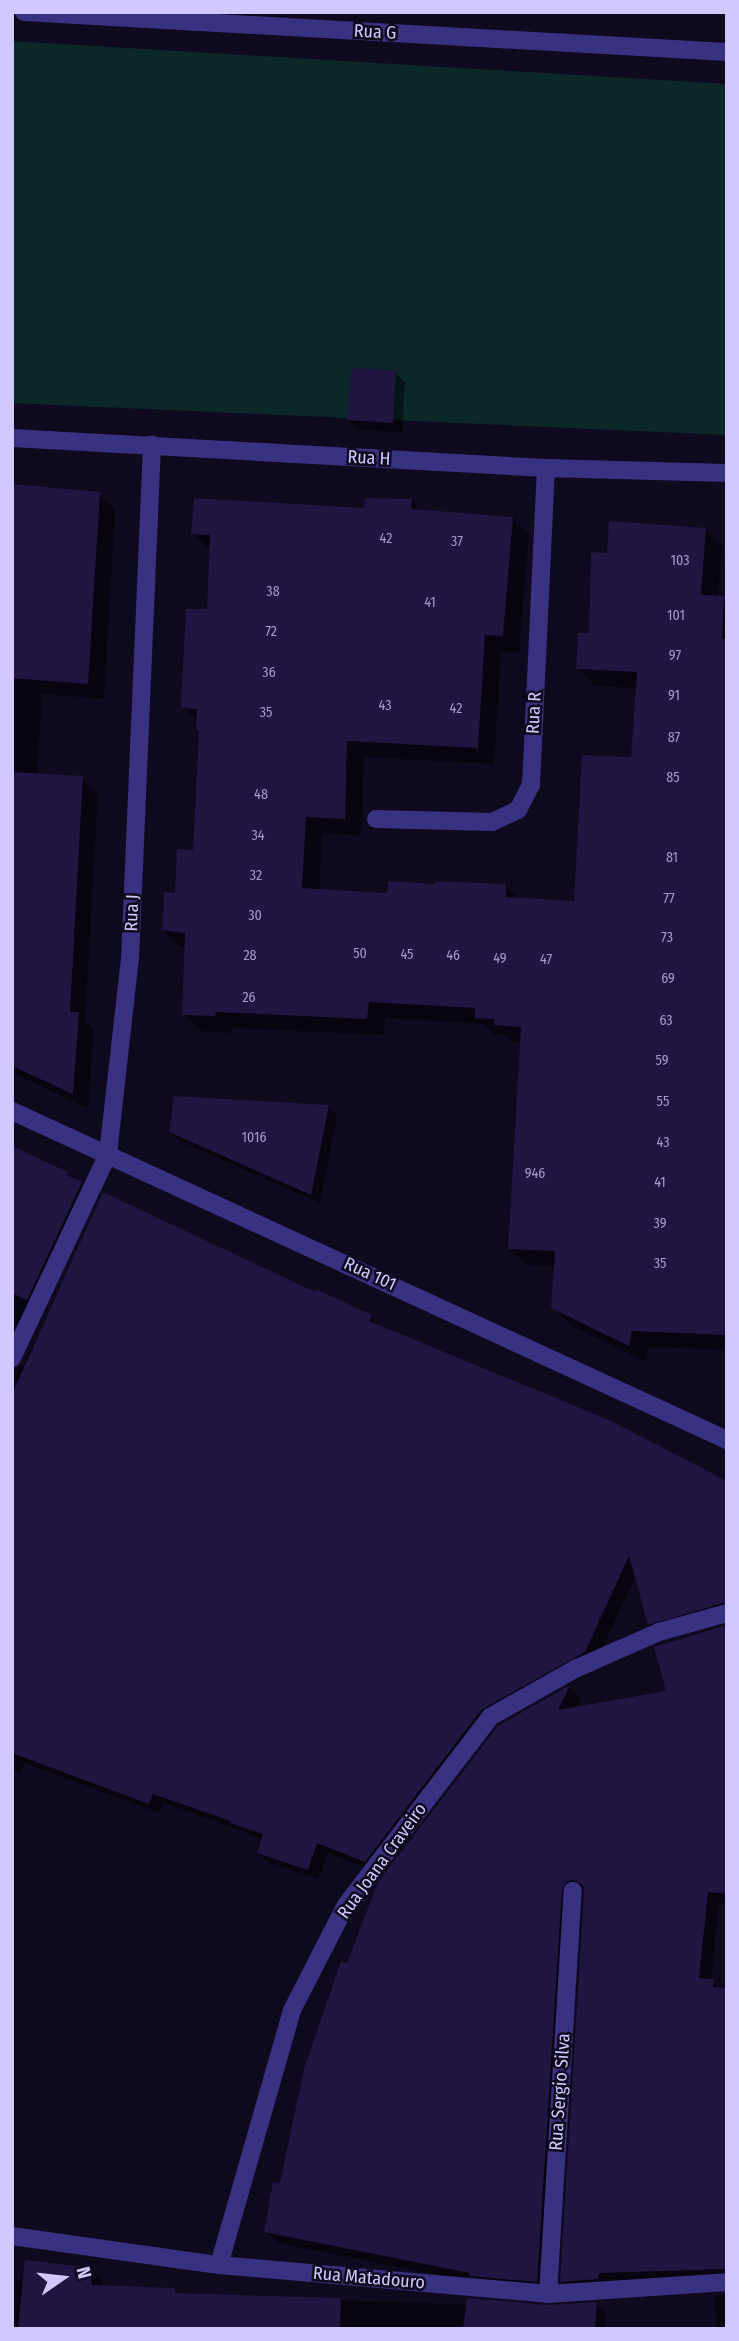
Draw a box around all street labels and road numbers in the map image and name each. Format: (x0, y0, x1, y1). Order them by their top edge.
street label: Rua G (353, 20, 397, 44)
street label: Rua H (347, 446, 391, 470)
street label: Rua R (522, 691, 546, 735)
street label: Rua J (121, 894, 143, 932)
street label: Rua 101 (340, 1253, 400, 1295)
street label: Rua Joana Craveiro (333, 1799, 431, 1923)
street label: Rua Sergio Silva (545, 2033, 575, 2151)
street label: Rua Matadouro (312, 2262, 426, 2294)

